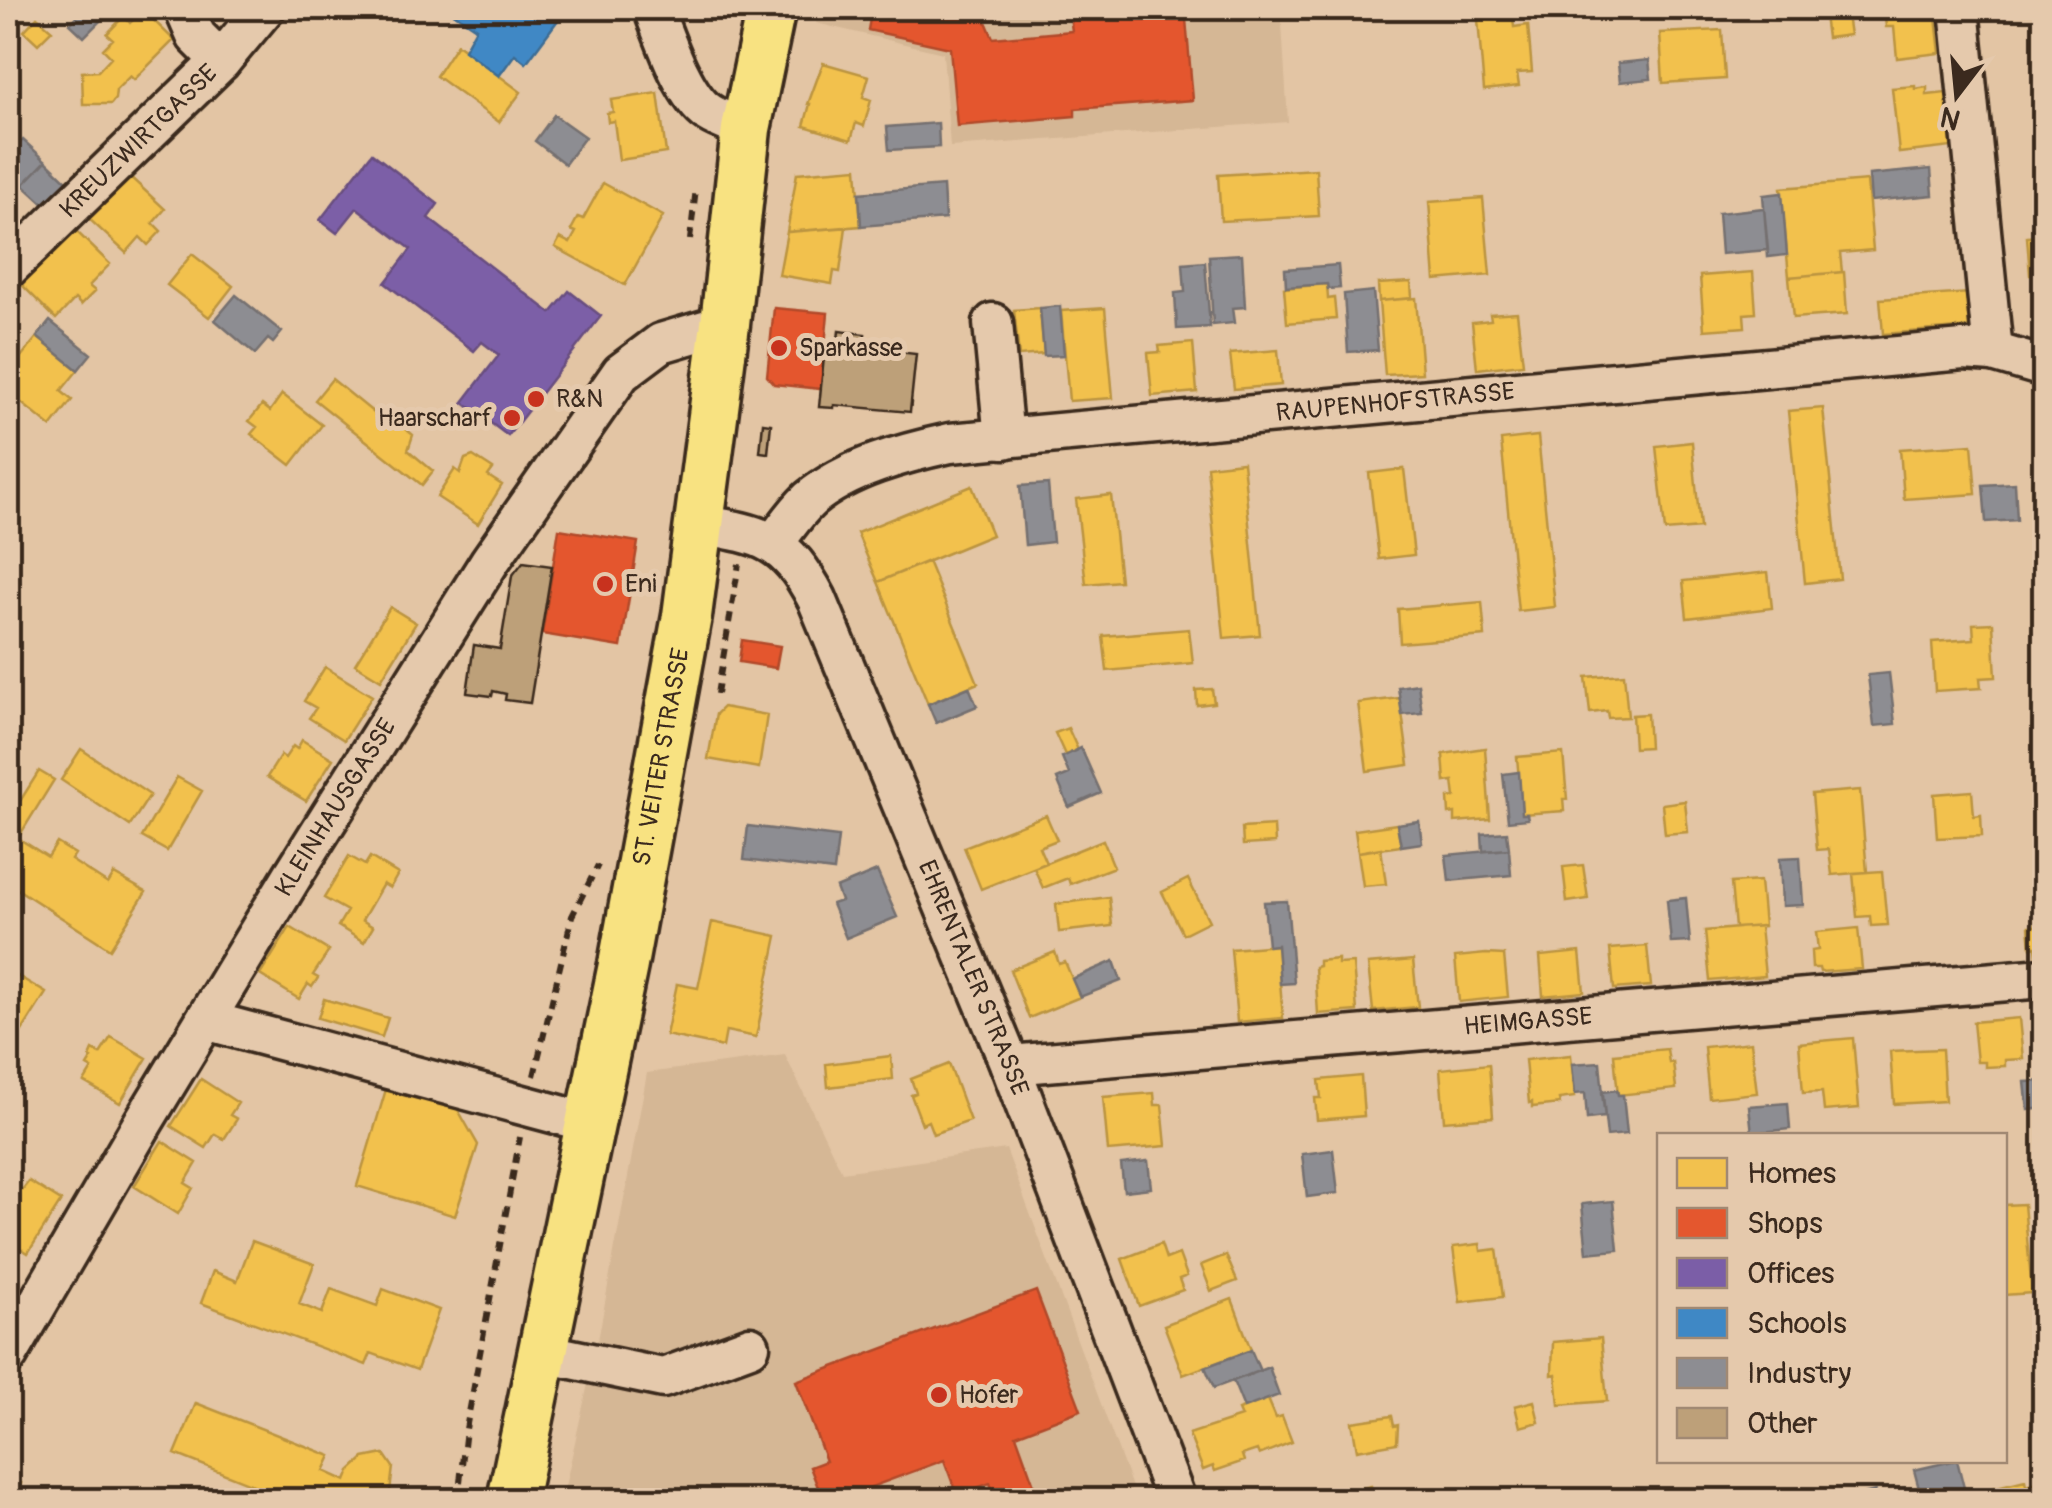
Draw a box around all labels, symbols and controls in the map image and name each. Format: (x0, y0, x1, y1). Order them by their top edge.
north arrow (1907, 45, 2007, 145)
street label: KREUZWIRTGASSE (53, 58, 224, 225)
text: N (1937, 98, 1964, 137)
place label: Sparkasse (799, 333, 903, 364)
marker: Sparkasse (768, 337, 790, 359)
street label: RAUPENHOFSTRASSE (1275, 376, 1516, 428)
place label: R&N (556, 384, 603, 415)
marker: R&N (525, 388, 547, 410)
place label: Haarscharf (378, 403, 492, 434)
marker: Haarscharf (501, 407, 523, 429)
place label: Eni (625, 569, 657, 600)
marker: Eni (594, 573, 616, 595)
street label: ST. VEITER STRASSE (626, 645, 696, 868)
street label: KLEINHAUSGASSE (268, 713, 403, 902)
street label: EHRENTALER STRASSE (911, 856, 1036, 1100)
street label: HEIMGASSE (1463, 1001, 1594, 1042)
legend (1657, 1133, 2007, 1463)
text: Homes (1747, 1155, 1836, 1192)
text: Shops (1747, 1205, 1823, 1242)
text: Offices (1747, 1255, 1834, 1292)
text: Schools (1747, 1305, 1847, 1342)
text: Industry (1747, 1355, 1851, 1392)
place label: Hofer (959, 1380, 1018, 1411)
marker: Hofer (928, 1384, 950, 1406)
text: Other (1747, 1405, 1818, 1442)

